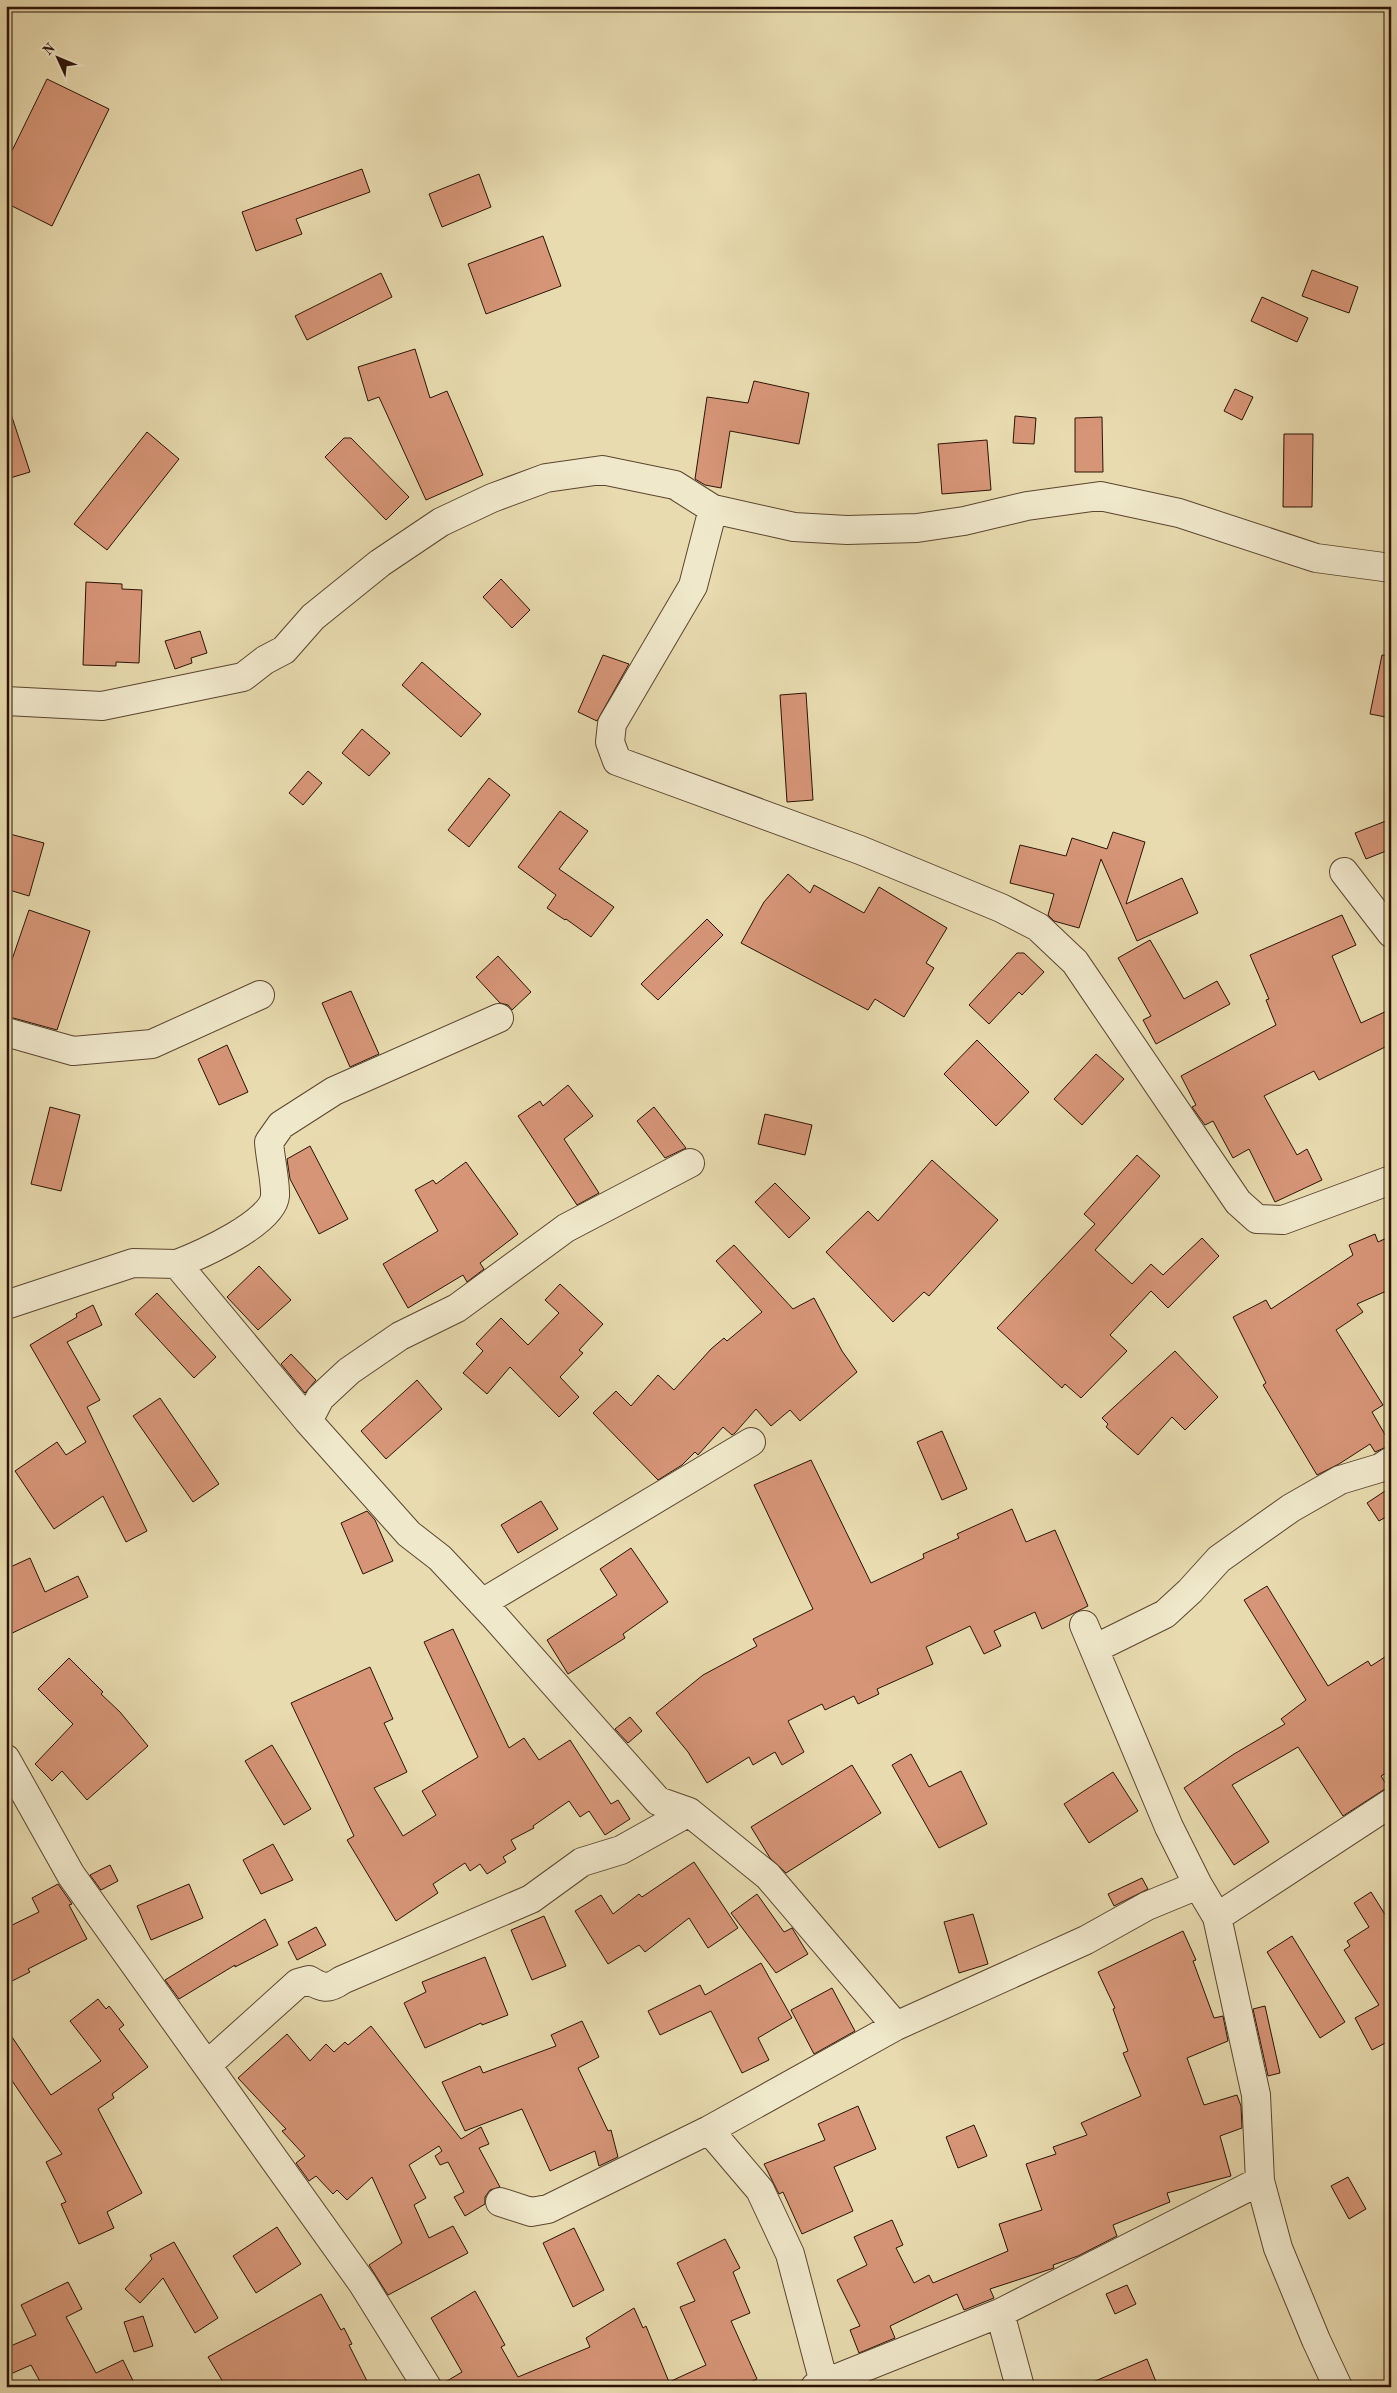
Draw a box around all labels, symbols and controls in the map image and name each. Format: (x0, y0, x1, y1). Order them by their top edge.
north arrow (32, 32, 82, 82)
text: N (41, 41, 58, 58)

